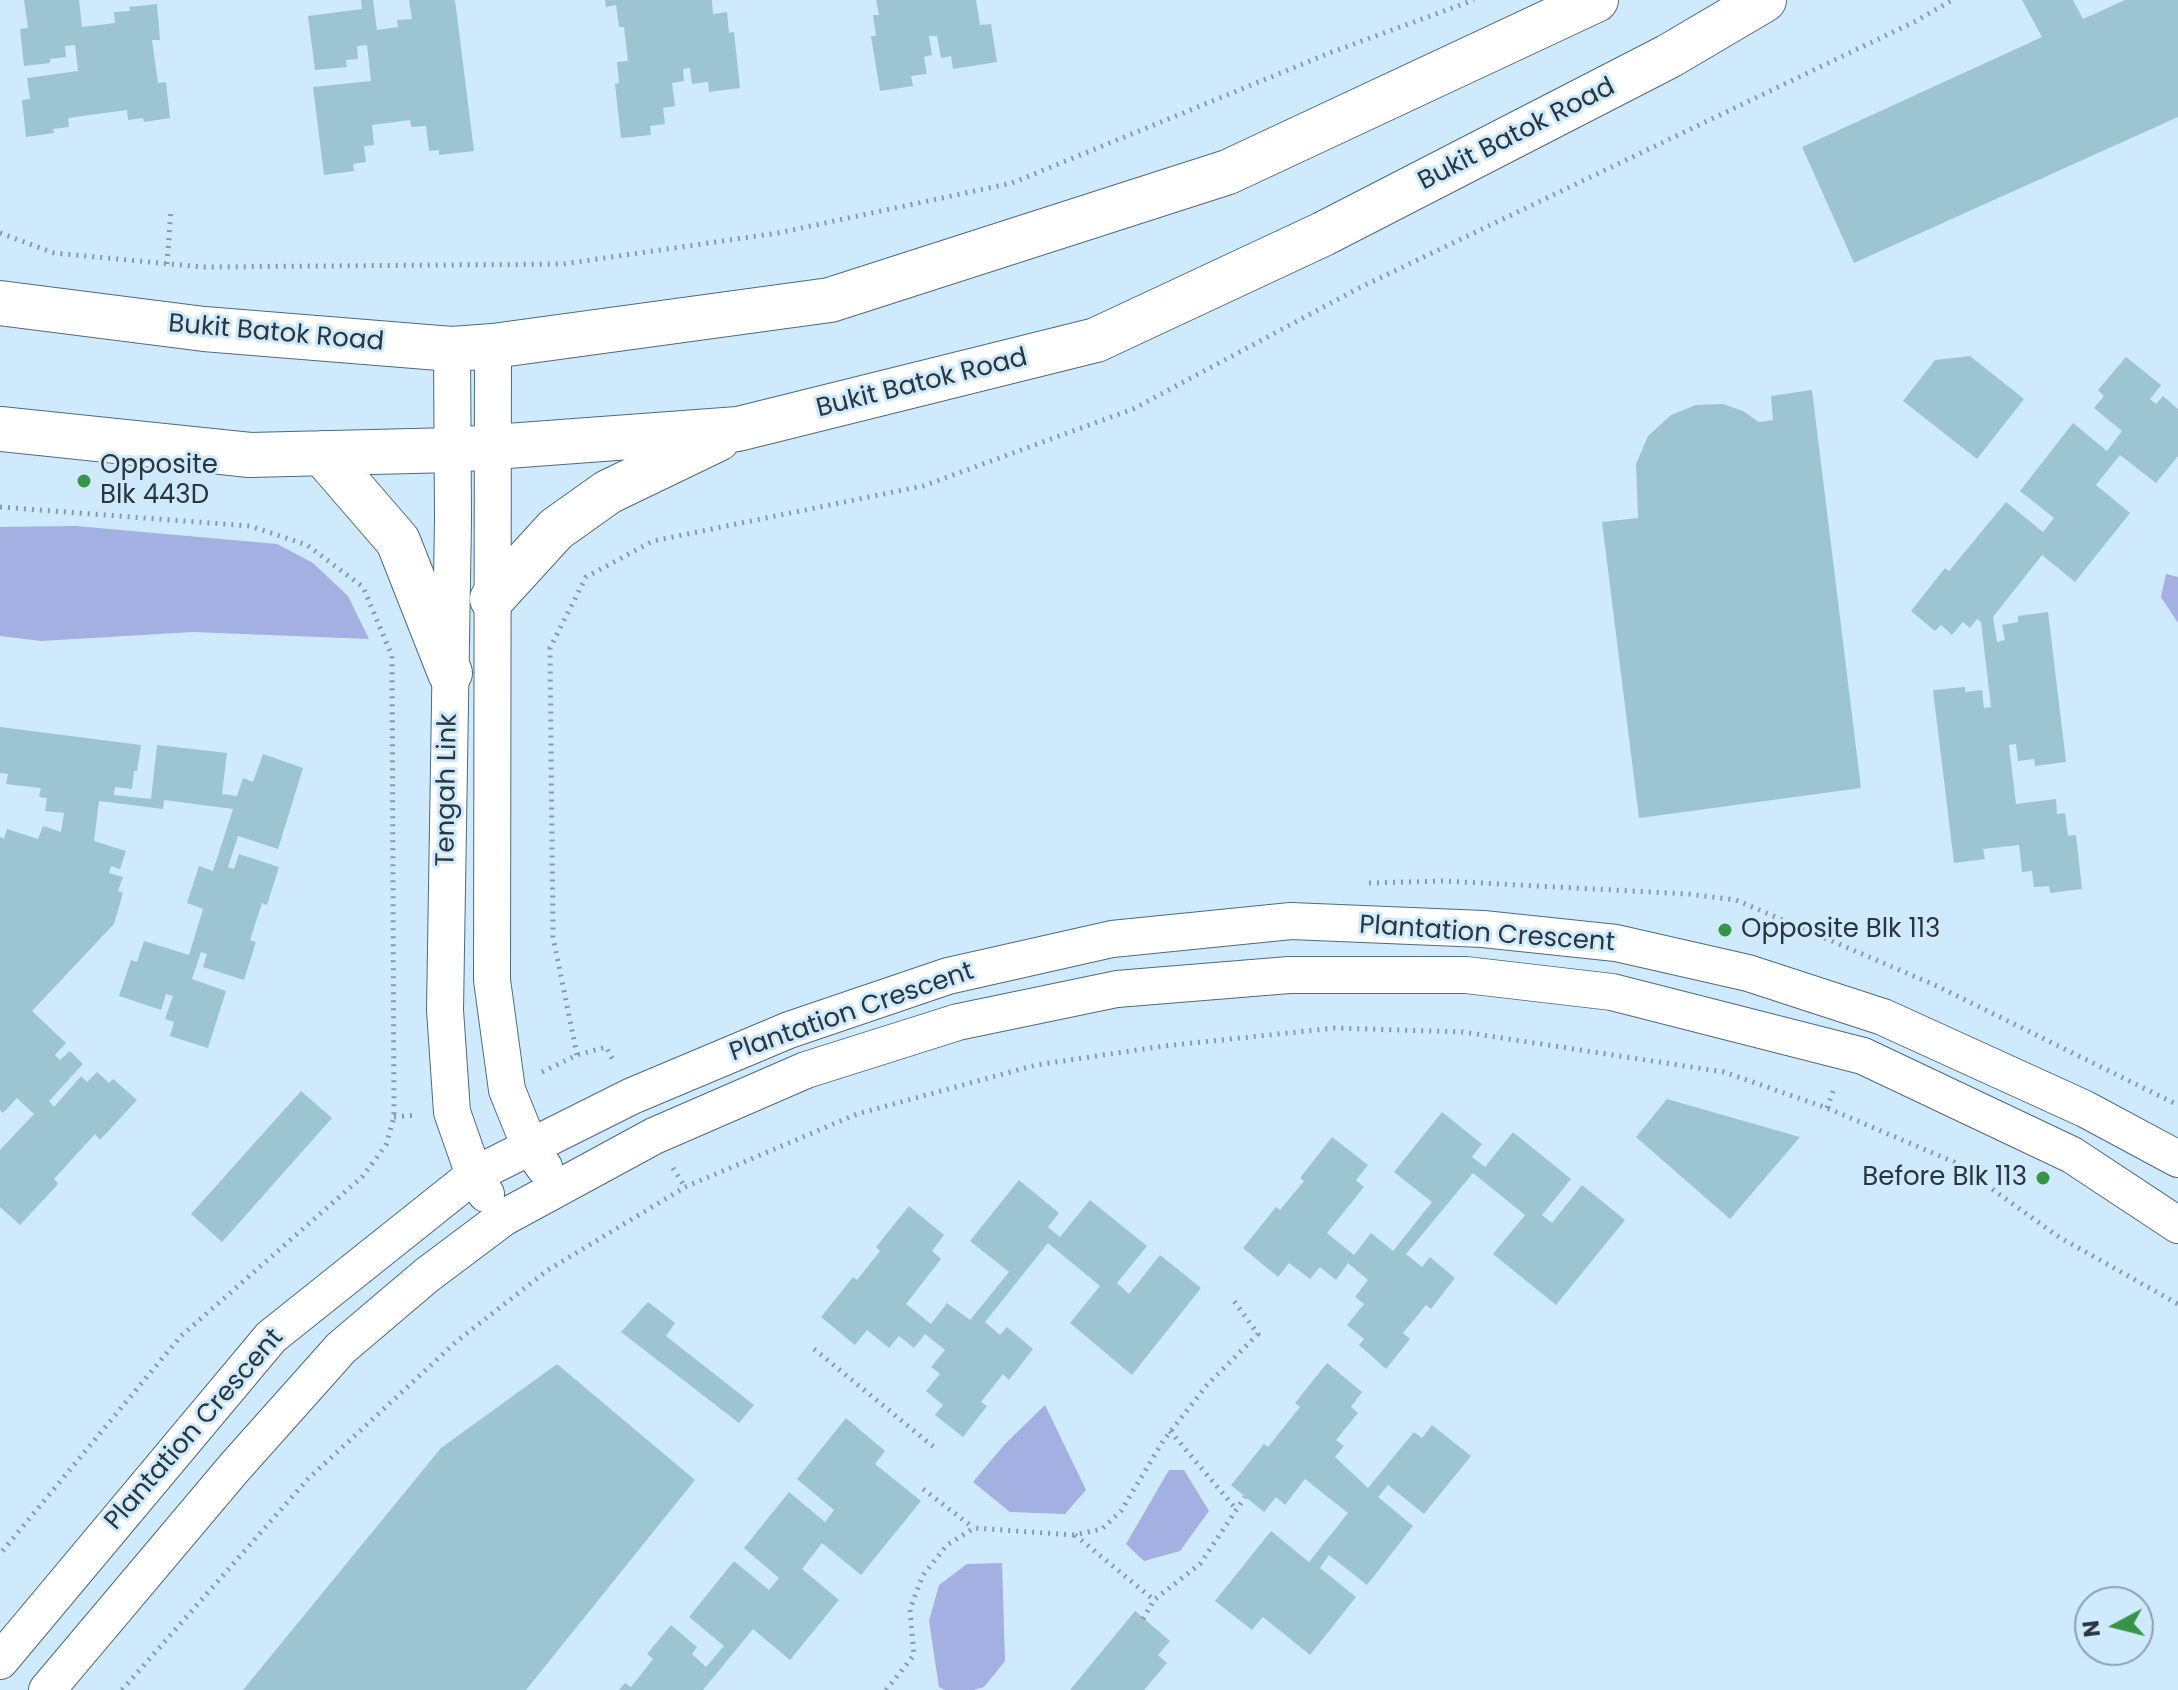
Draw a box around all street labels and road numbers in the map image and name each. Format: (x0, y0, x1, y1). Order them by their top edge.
street label: Bukit Batok Road (1414, 72, 1620, 198)
street label: Bukit Batok Road (167, 309, 385, 359)
street label: Bukit Batok Road (813, 343, 1031, 425)
street label: Tengah Link (431, 713, 465, 867)
street label: Plantation Crescent (1358, 911, 1616, 959)
street label: Plantation Crescent (726, 957, 978, 1069)
street label: Plantation Crescent (99, 1323, 291, 1537)

